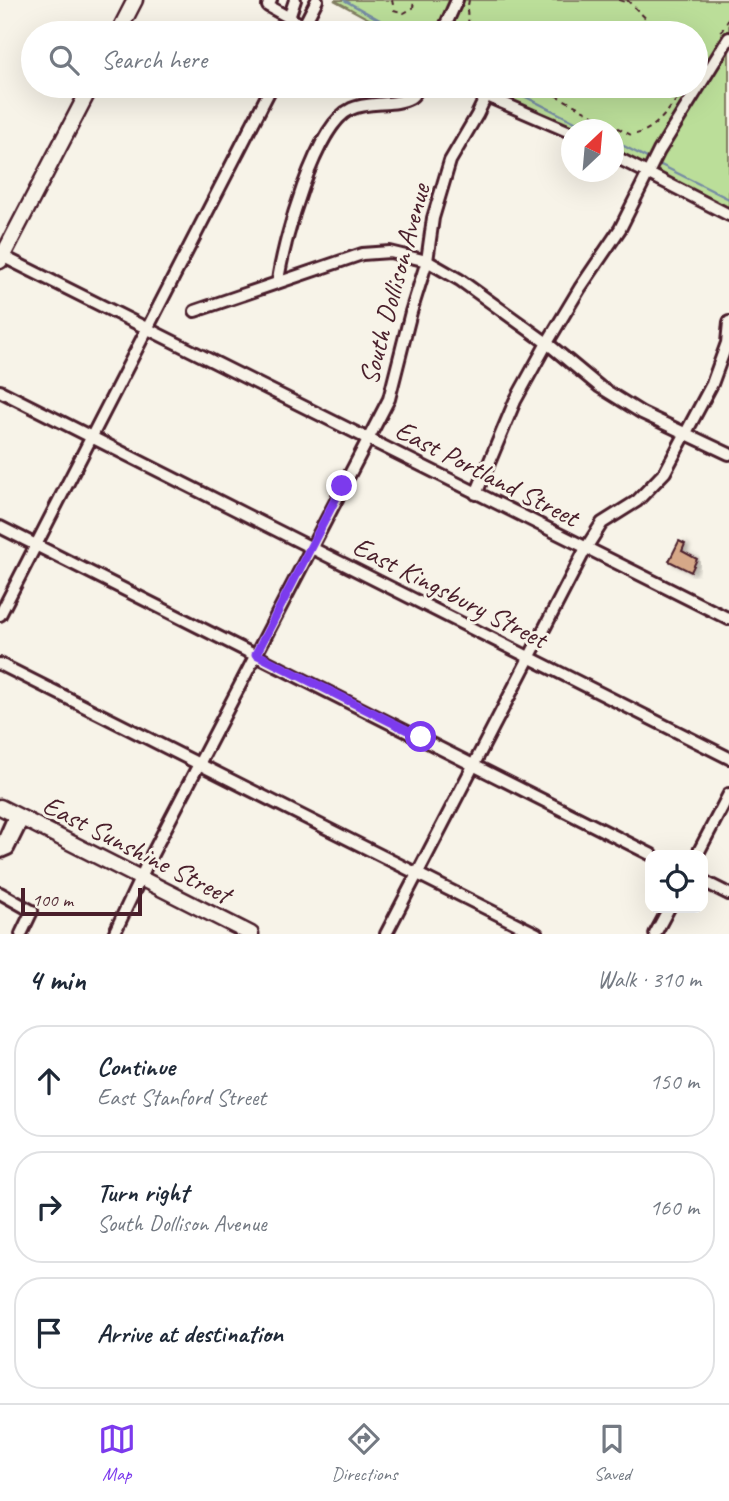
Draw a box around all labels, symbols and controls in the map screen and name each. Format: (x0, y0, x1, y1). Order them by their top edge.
search box (21, 21, 708, 98)
icon: search (45, 41, 83, 79)
text: Search here (101, 43, 207, 76)
north arrow (561, 119, 624, 182)
street label: South Dollison Avenue (350, 178, 438, 388)
street label: East Portland Street (389, 412, 587, 535)
route end (326, 470, 357, 501)
street label: East Kingsbury Street (347, 528, 555, 657)
route start (405, 721, 436, 752)
street label: East Sunshine Street (37, 787, 240, 913)
map controls (645, 850, 708, 913)
button: locate (645, 850, 708, 913)
scale bar (21, 885, 142, 917)
text: 100 m (32, 888, 73, 912)
text: 4 min (28, 961, 85, 999)
text: Walk · 310 m (597, 965, 701, 994)
text: Continue (97, 1050, 175, 1083)
icon: ahead (30, 1062, 68, 1100)
text: 150 m (650, 1067, 699, 1096)
text: East Stanford Street (97, 1083, 266, 1112)
text: Turn right (97, 1176, 188, 1209)
icon: right (30, 1188, 68, 1226)
text: 160 m (650, 1193, 699, 1222)
text: South Dollison Avenue (97, 1209, 266, 1238)
icon: arrive (30, 1314, 68, 1352)
text: Arrive at destination (97, 1317, 283, 1350)
tab: Map (98, 1420, 136, 1486)
tab: Directions (331, 1420, 398, 1486)
tab: Saved (593, 1420, 631, 1486)

